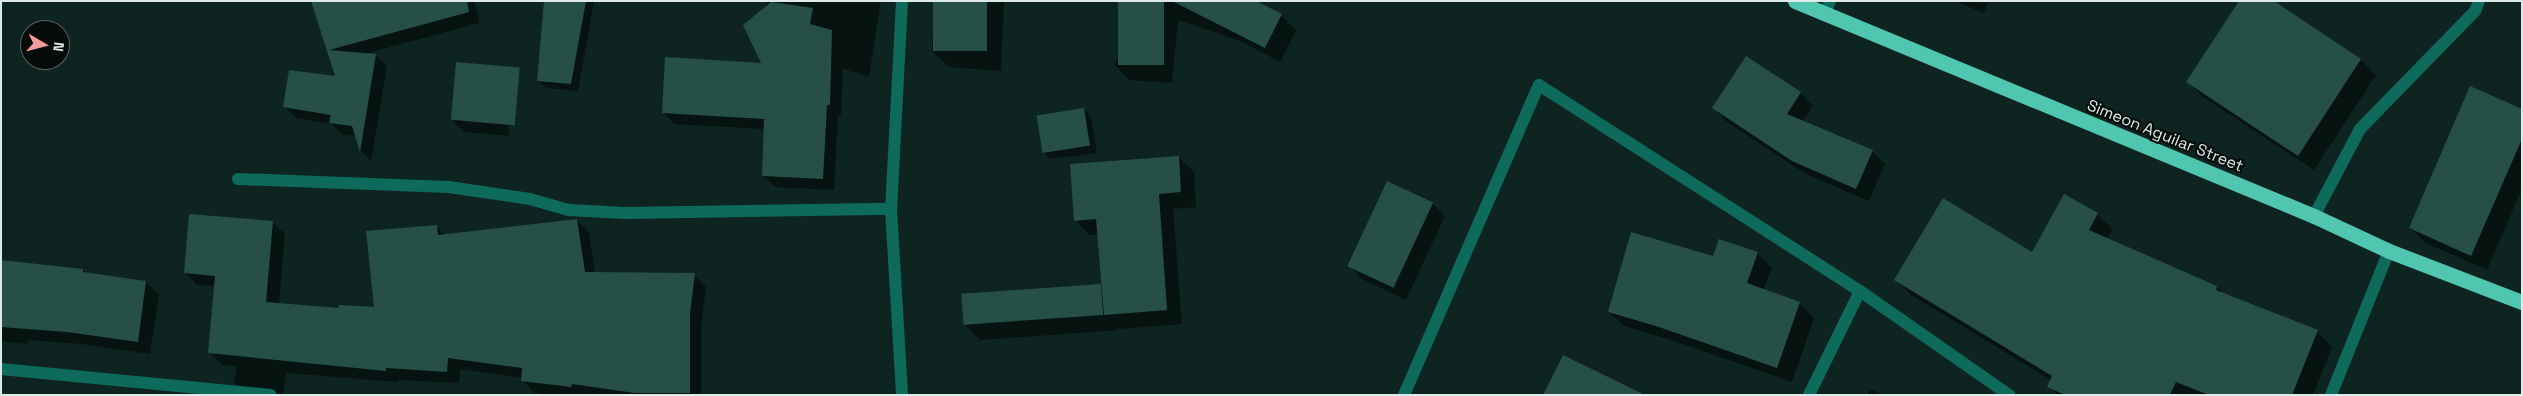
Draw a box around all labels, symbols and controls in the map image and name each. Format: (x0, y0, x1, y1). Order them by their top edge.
north arrow (20, 20, 70, 70)
text: N (49, 41, 68, 53)
street label: Simeon Aguilar Street (2084, 96, 2246, 176)

